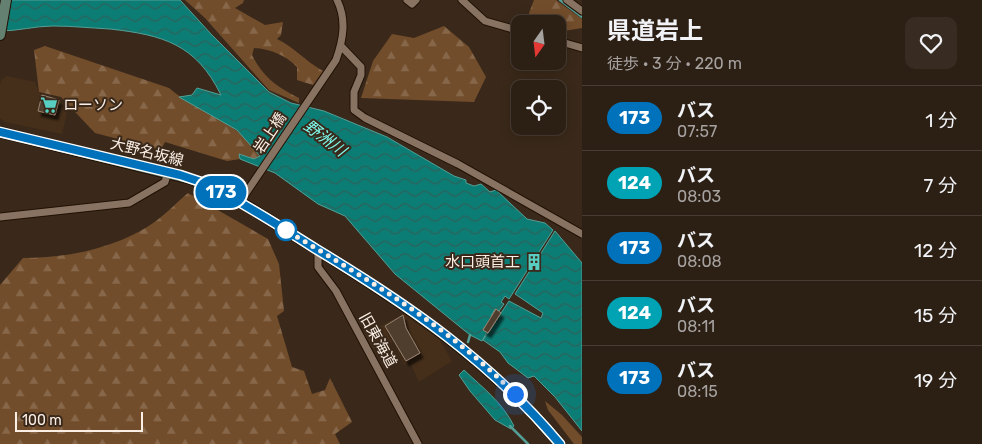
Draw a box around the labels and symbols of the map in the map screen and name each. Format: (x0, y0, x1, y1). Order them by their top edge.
north arrow (511, 15, 566, 70)
supermarket icon: ローソン (39, 95, 59, 115)
place label: ローソン (63, 96, 123, 114)
street label: 岩上橋 (250, 109, 290, 157)
water label: 野洲川 (300, 116, 351, 161)
street label: 大野名坂線 (108, 134, 186, 170)
line badge: 173 (192, 176, 250, 208)
unlabelled marker (275, 219, 297, 241)
building icon: 水口頭首工 (524, 252, 544, 272)
place label: 水口頭首工 (445, 253, 520, 271)
street label: 旧東海道 (356, 309, 400, 371)
your location (503, 382, 528, 407)
scale bar (15, 409, 142, 432)

